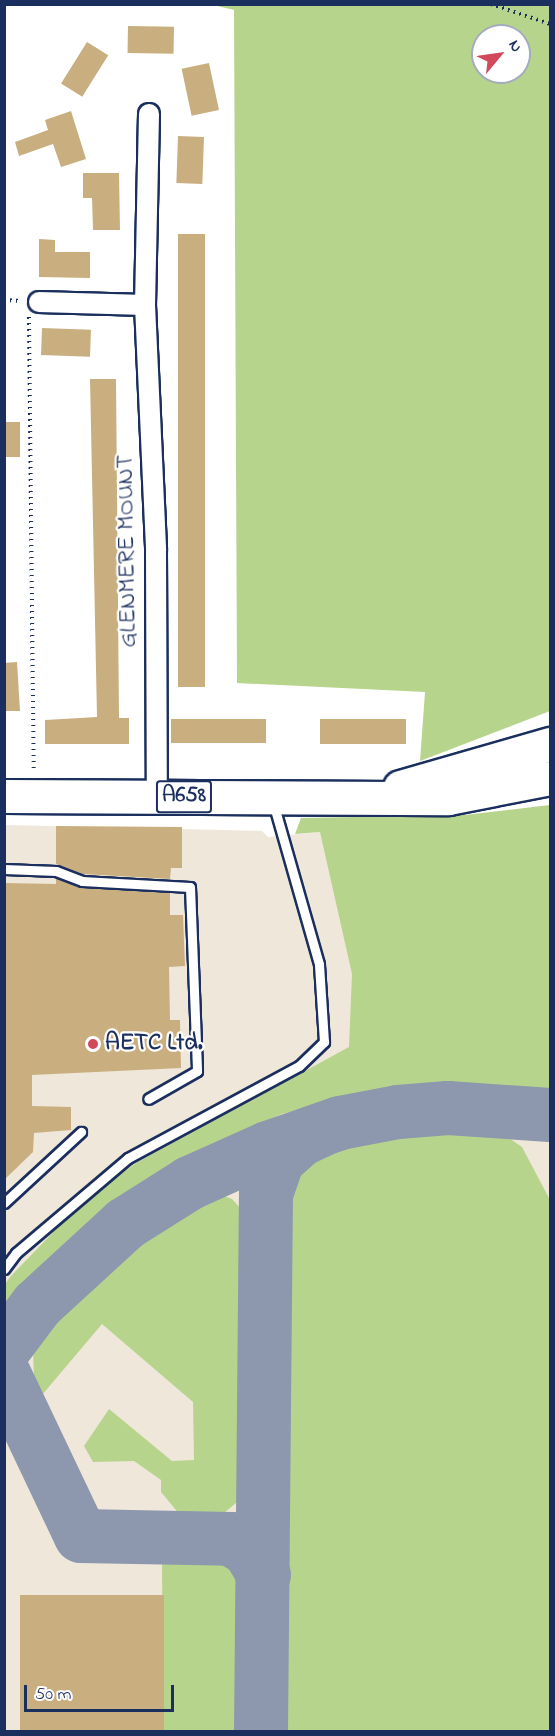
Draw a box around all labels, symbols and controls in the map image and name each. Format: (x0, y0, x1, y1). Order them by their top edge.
north arrow (471, 24, 531, 84)
text: N (502, 36, 528, 57)
street label: GLENMERE MOUNT (112, 454, 144, 648)
road number: A658 (156, 778, 213, 816)
place label: AETC Ltd. (105, 1030, 203, 1058)
marker: AETC Ltd. (86, 1037, 100, 1051)
scale bar (27, 1673, 177, 1711)
text: 50 m (35, 1682, 72, 1708)

